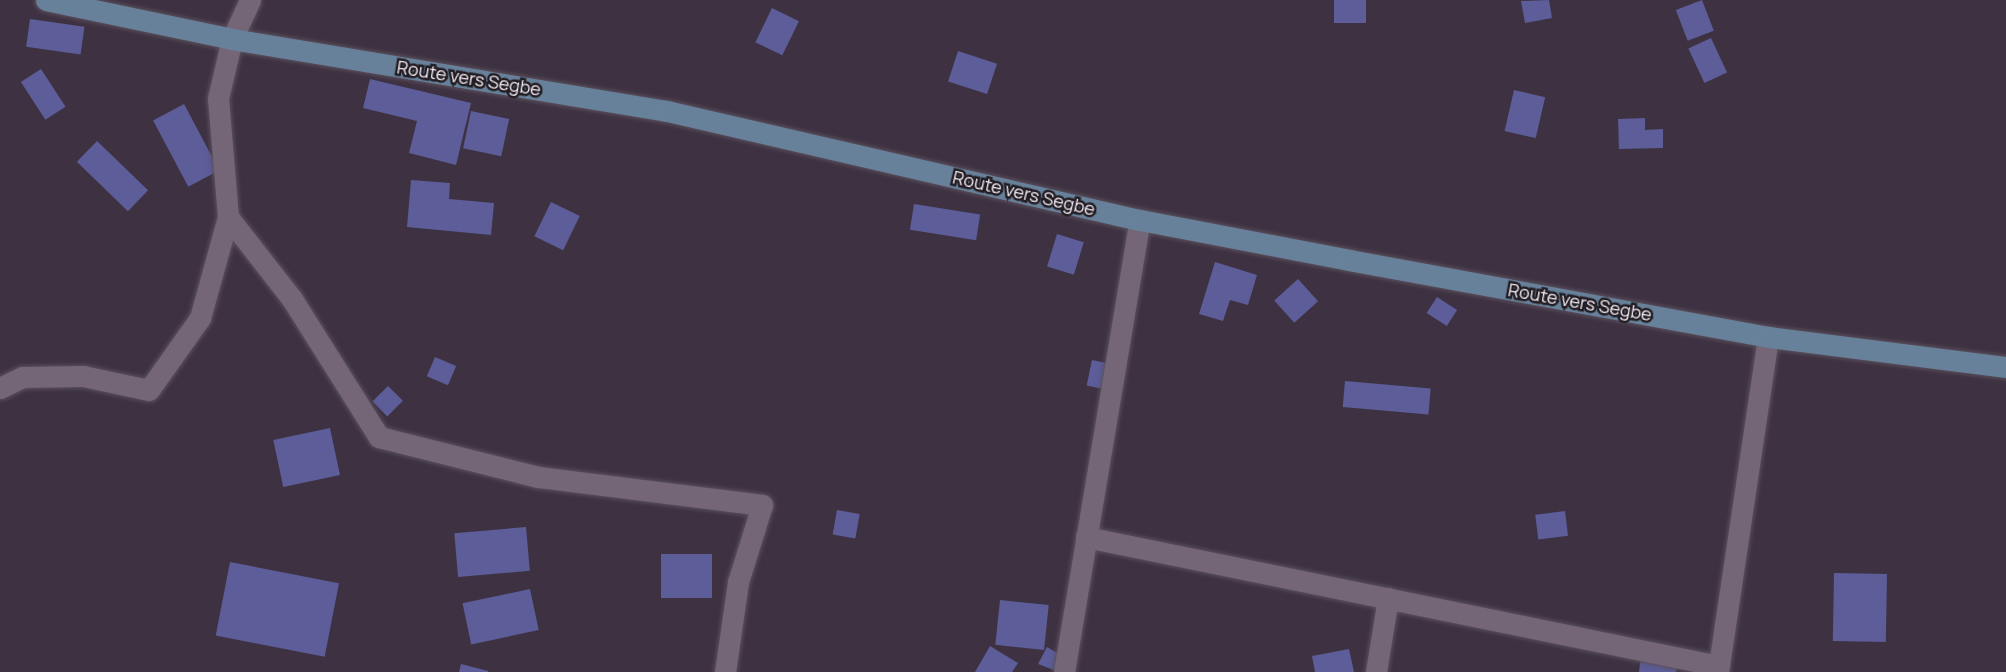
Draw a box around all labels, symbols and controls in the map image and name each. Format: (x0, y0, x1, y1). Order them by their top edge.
street label: Route vers Segbe (395, 56, 543, 100)
street label: Route vers Segbe (951, 166, 1097, 220)
street label: Route vers Segbe (1506, 279, 1654, 325)

